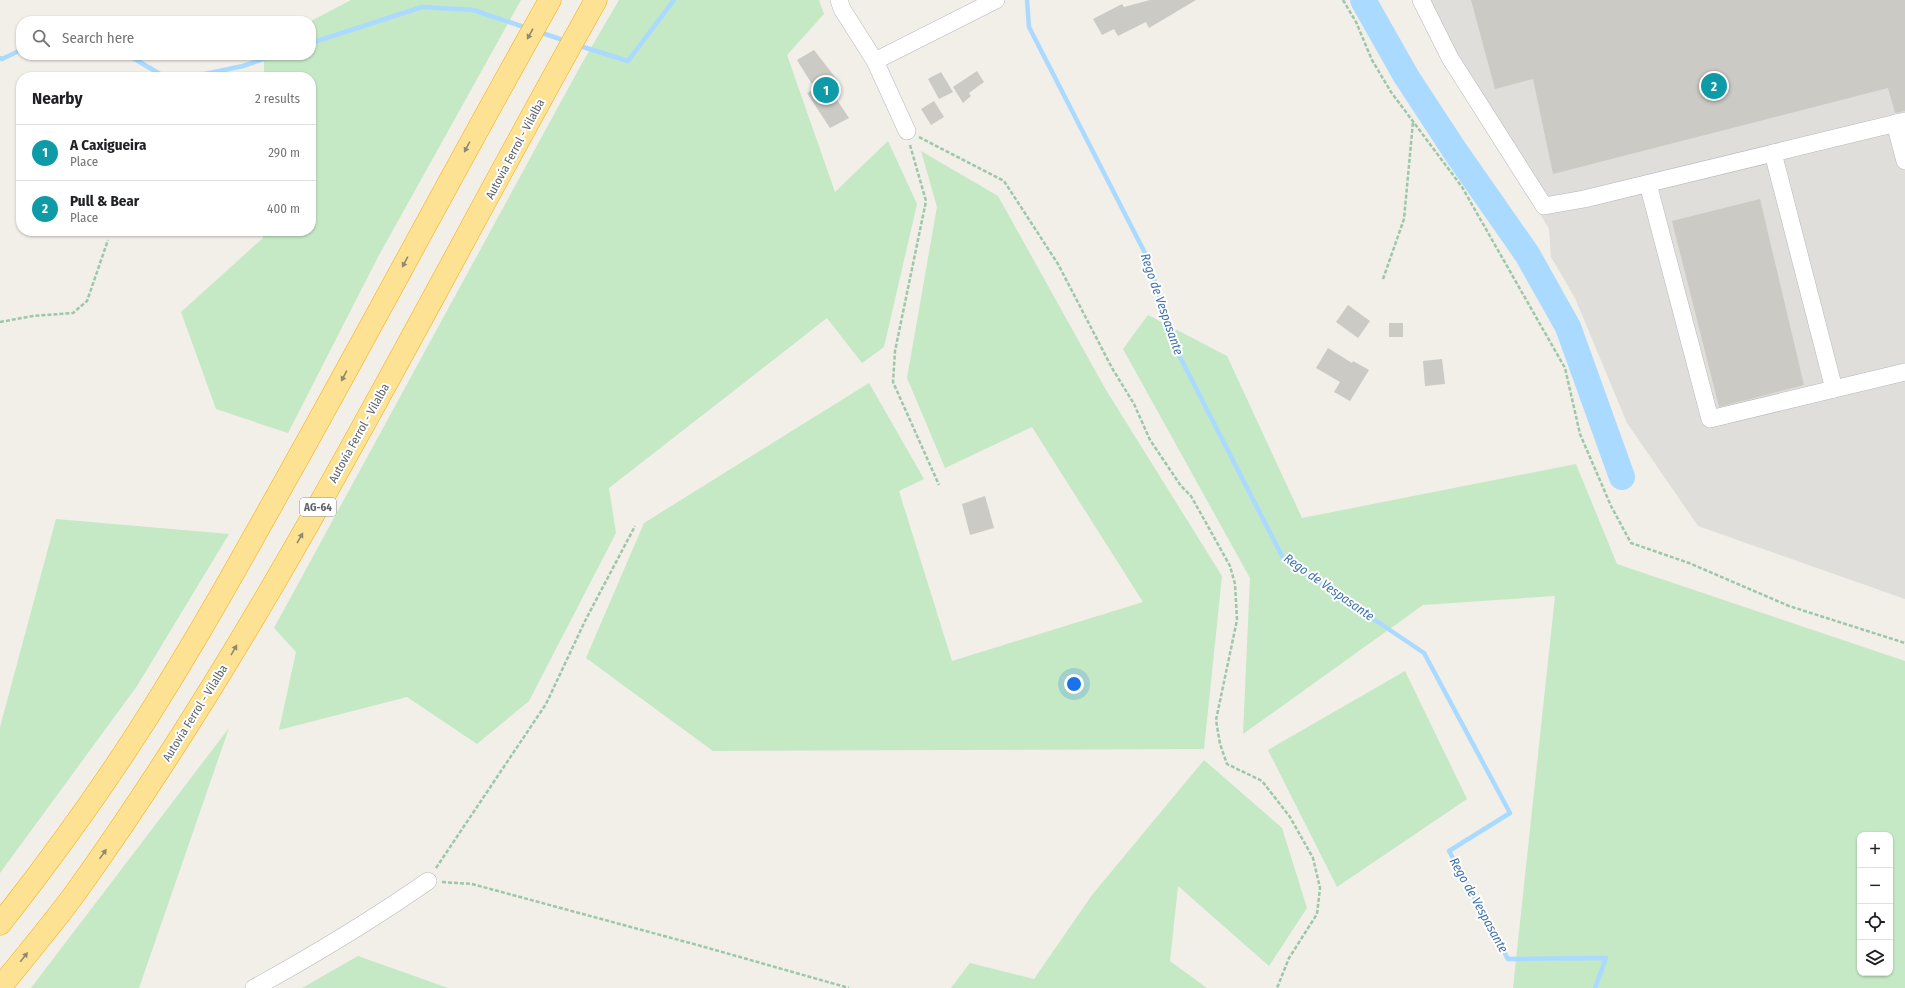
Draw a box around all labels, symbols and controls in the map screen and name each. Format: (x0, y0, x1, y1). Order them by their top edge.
search box (16, 16, 316, 60)
icon: search (30, 27, 52, 49)
one-way arrow (527, 28, 534, 40)
text: Search here (62, 29, 134, 47)
pin: 2 (1701, 71, 1727, 101)
pin: 1 (813, 75, 839, 105)
text: Nearby (32, 88, 83, 109)
text: 2 results (255, 91, 300, 106)
street label: Autovía Ferrol - Vilalba (483, 96, 547, 201)
text: A Caxigueira (70, 136, 146, 154)
one-way arrow (463, 141, 470, 153)
text: 1 (42, 145, 48, 160)
text: 290 m (268, 145, 300, 160)
text: Place (70, 154, 98, 169)
text: Pull & Bear (70, 192, 139, 210)
text: 2 (42, 201, 48, 216)
text: 400 m (267, 201, 300, 216)
text: Place (70, 210, 98, 225)
water label: Rego de Vespasante (1138, 251, 1186, 357)
one-way arrow (402, 256, 408, 268)
one-way arrow (340, 370, 347, 382)
street label: Autovía Ferrol - Vilalba (326, 381, 392, 485)
road number: AG-64 (300, 498, 336, 516)
one-way arrow (296, 532, 303, 544)
water label: Rego de Vespasante (1281, 550, 1377, 624)
one-way arrow (230, 644, 237, 656)
street label: Autovía Ferrol - Vilalba (160, 662, 230, 764)
your location (1064, 674, 1084, 694)
map controls (1857, 832, 1893, 976)
button: + (1857, 832, 1893, 868)
one-way arrow (99, 848, 107, 859)
water label: Rego de Vespasante (1447, 855, 1511, 955)
button: − (1857, 868, 1893, 904)
button: locate (1857, 904, 1893, 940)
button: layers (1857, 940, 1893, 976)
one-way arrow (20, 952, 29, 963)

